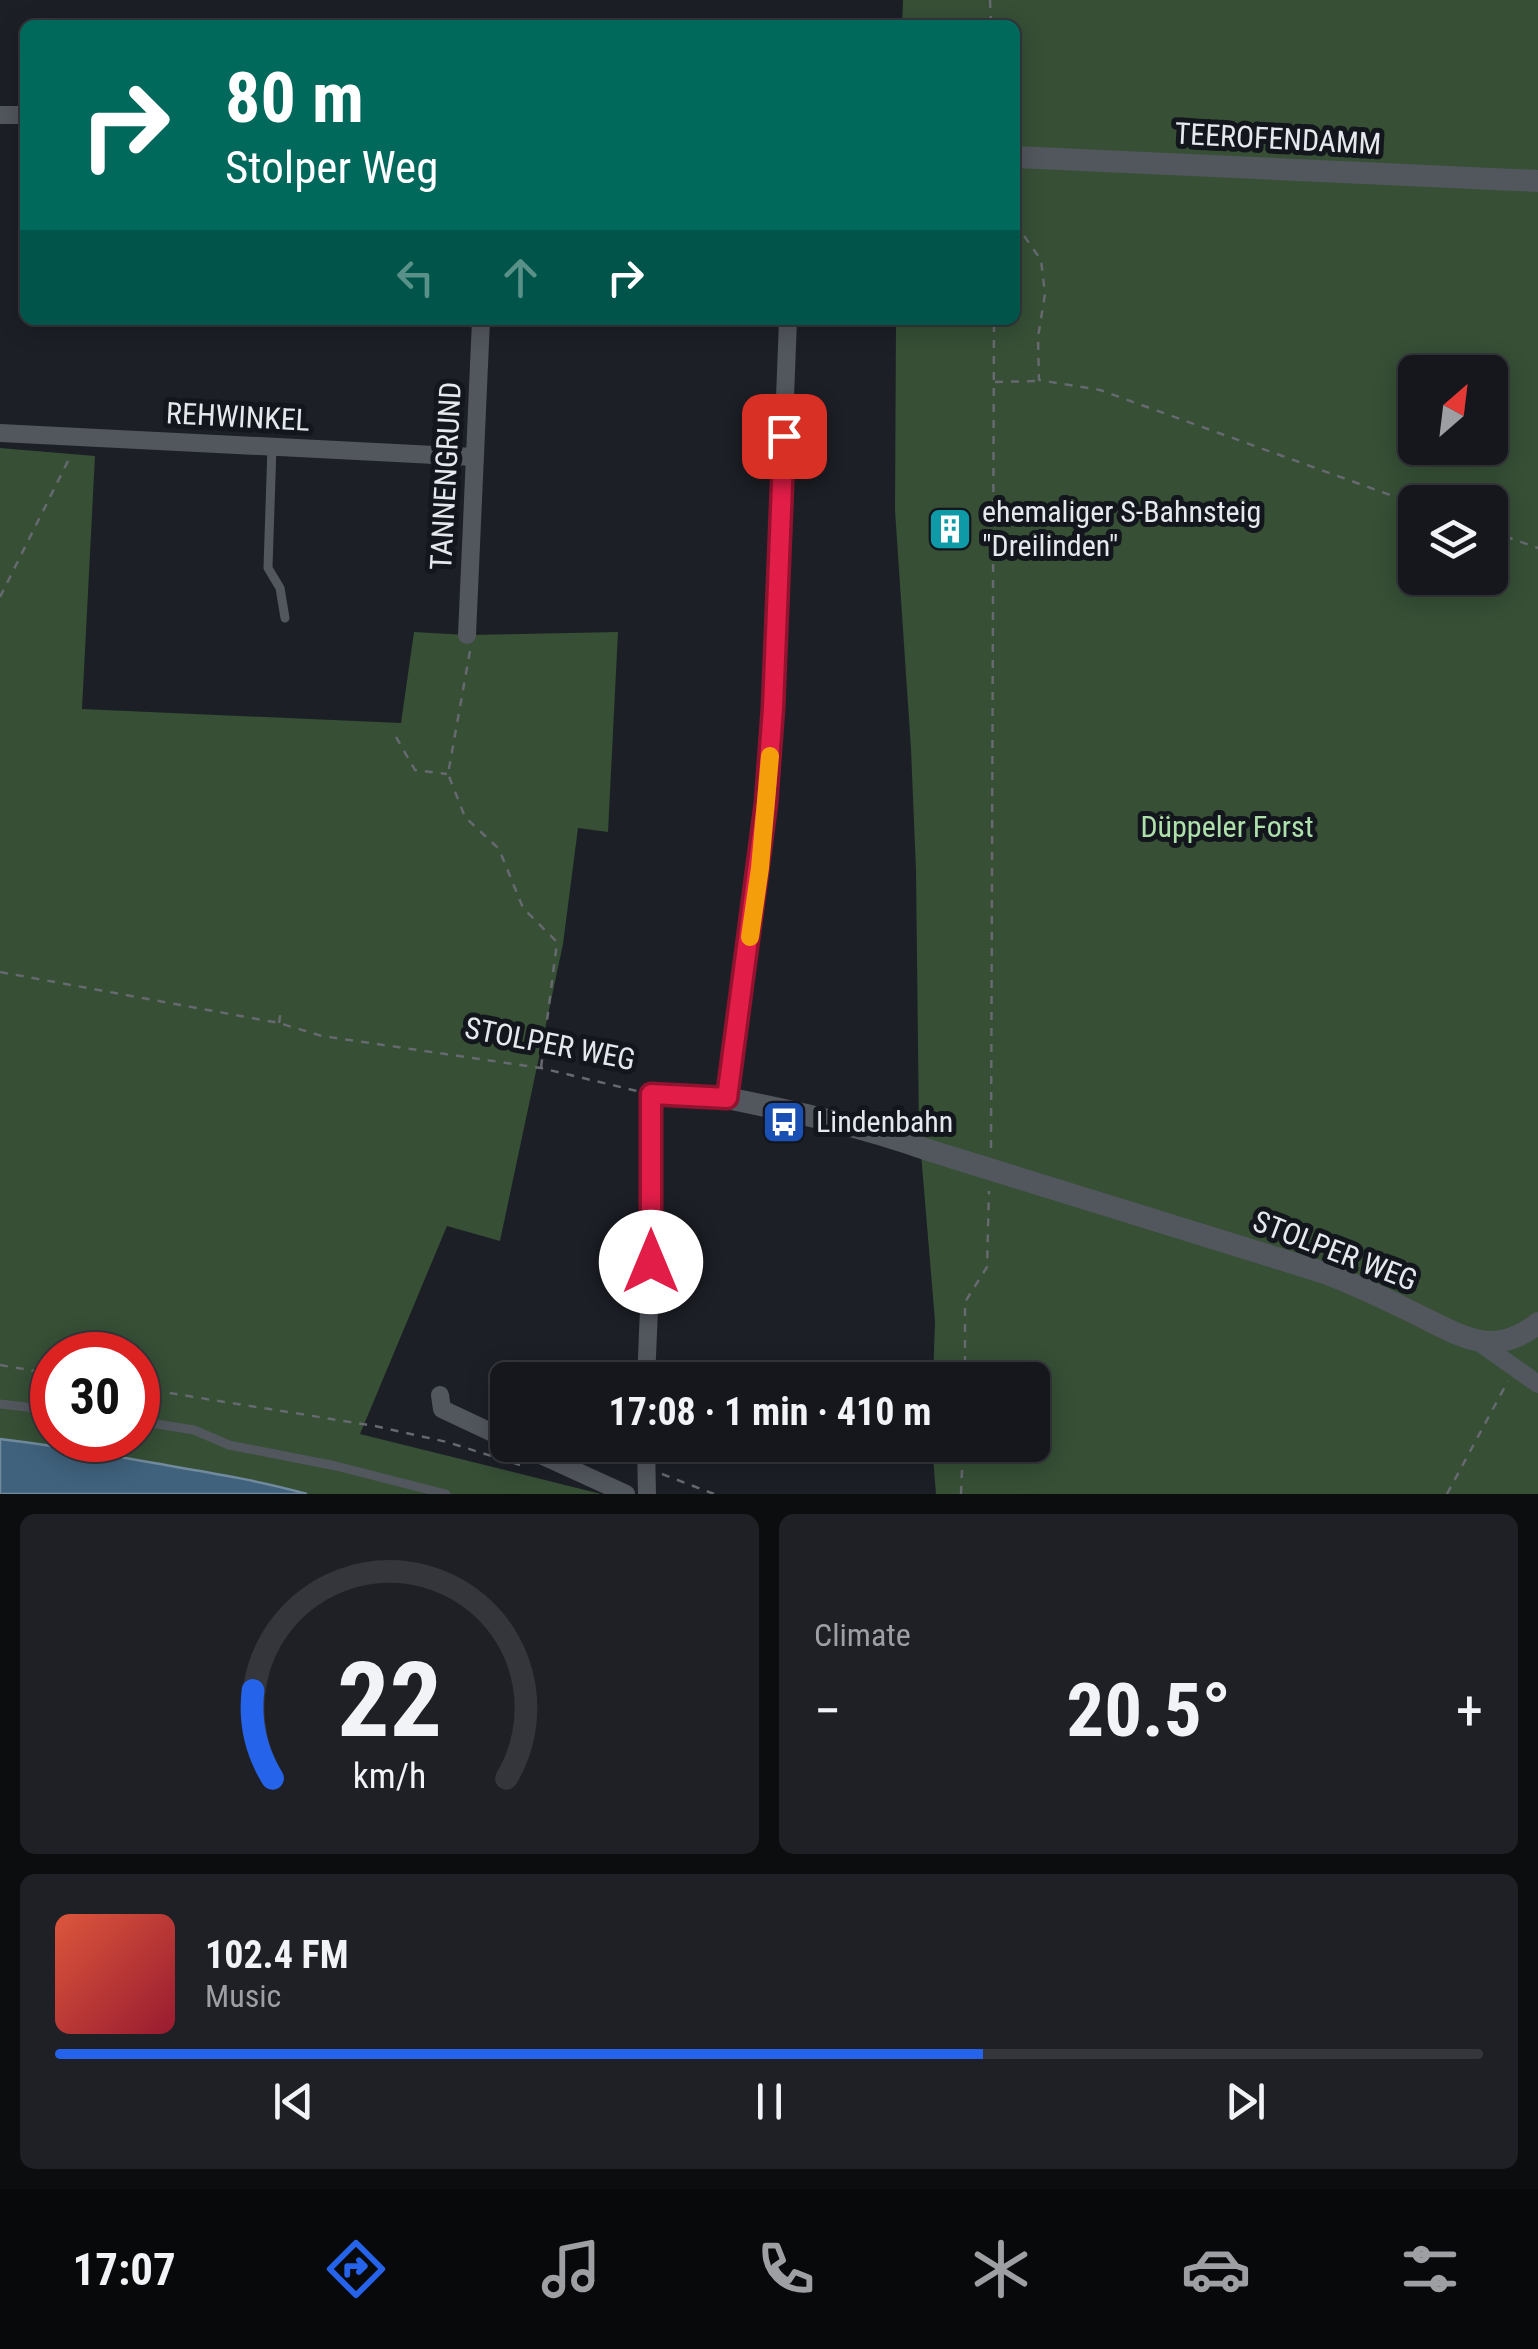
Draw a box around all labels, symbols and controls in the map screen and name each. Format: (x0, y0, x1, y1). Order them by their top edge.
text: 80 m (225, 57, 364, 139)
icon: right (60, 60, 190, 190)
street label: TEEROFENDAMM (1174, 116, 1382, 161)
text: Stolper Weg (225, 141, 438, 194)
icon: left (388, 250, 443, 305)
icon: ahead (493, 250, 548, 305)
icon: right (598, 250, 653, 305)
north arrow (1398, 355, 1508, 465)
map controls (1398, 355, 1508, 595)
street label: TANNENGRUND (423, 381, 468, 571)
pin (742, 394, 827, 479)
street label: REHWINKEL (165, 395, 311, 438)
icon: arrive (757, 409, 812, 464)
button: layers (1398, 485, 1508, 595)
place label: ehemaliger S-Bahnsteig "Dreilinden" (982, 494, 1261, 563)
building icon: ehemaliger S-Bahnsteig "Dreilinden" (927, 506, 973, 552)
park label: Düppeler Forst (1140, 809, 1314, 844)
street label: STOLPER WEG (462, 1010, 638, 1077)
bus stop icon: Lindenbahn (761, 1099, 807, 1145)
place label: Lindenbahn (816, 1104, 953, 1139)
street label: STOLPER WEG (1248, 1203, 1422, 1298)
position arrow (599, 1210, 703, 1314)
speed limit sign: 30 (30, 1332, 160, 1462)
text: 17:08 · 1 min · 410 m (609, 1390, 931, 1434)
text: Climate (814, 1616, 911, 1654)
text: 22 (337, 1640, 442, 1761)
text: 20.5° (1066, 1666, 1231, 1754)
text: − (814, 1679, 842, 1743)
text: + (1456, 1679, 1483, 1743)
text: km/h (353, 1755, 426, 1797)
text: 102.4 FM (205, 1933, 349, 1977)
text: Music (205, 1977, 281, 2015)
icon: previous (266, 2074, 321, 2129)
icon: pause (742, 2074, 797, 2129)
icon: next (1218, 2074, 1273, 2129)
icon: directions (321, 2234, 391, 2304)
icon: music (536, 2234, 606, 2304)
icon: phone (751, 2234, 821, 2304)
icon: climate (966, 2234, 1036, 2304)
icon: car (1181, 2234, 1251, 2304)
icon: filters (1395, 2234, 1465, 2304)
text: 17:07 (72, 2243, 176, 2296)

